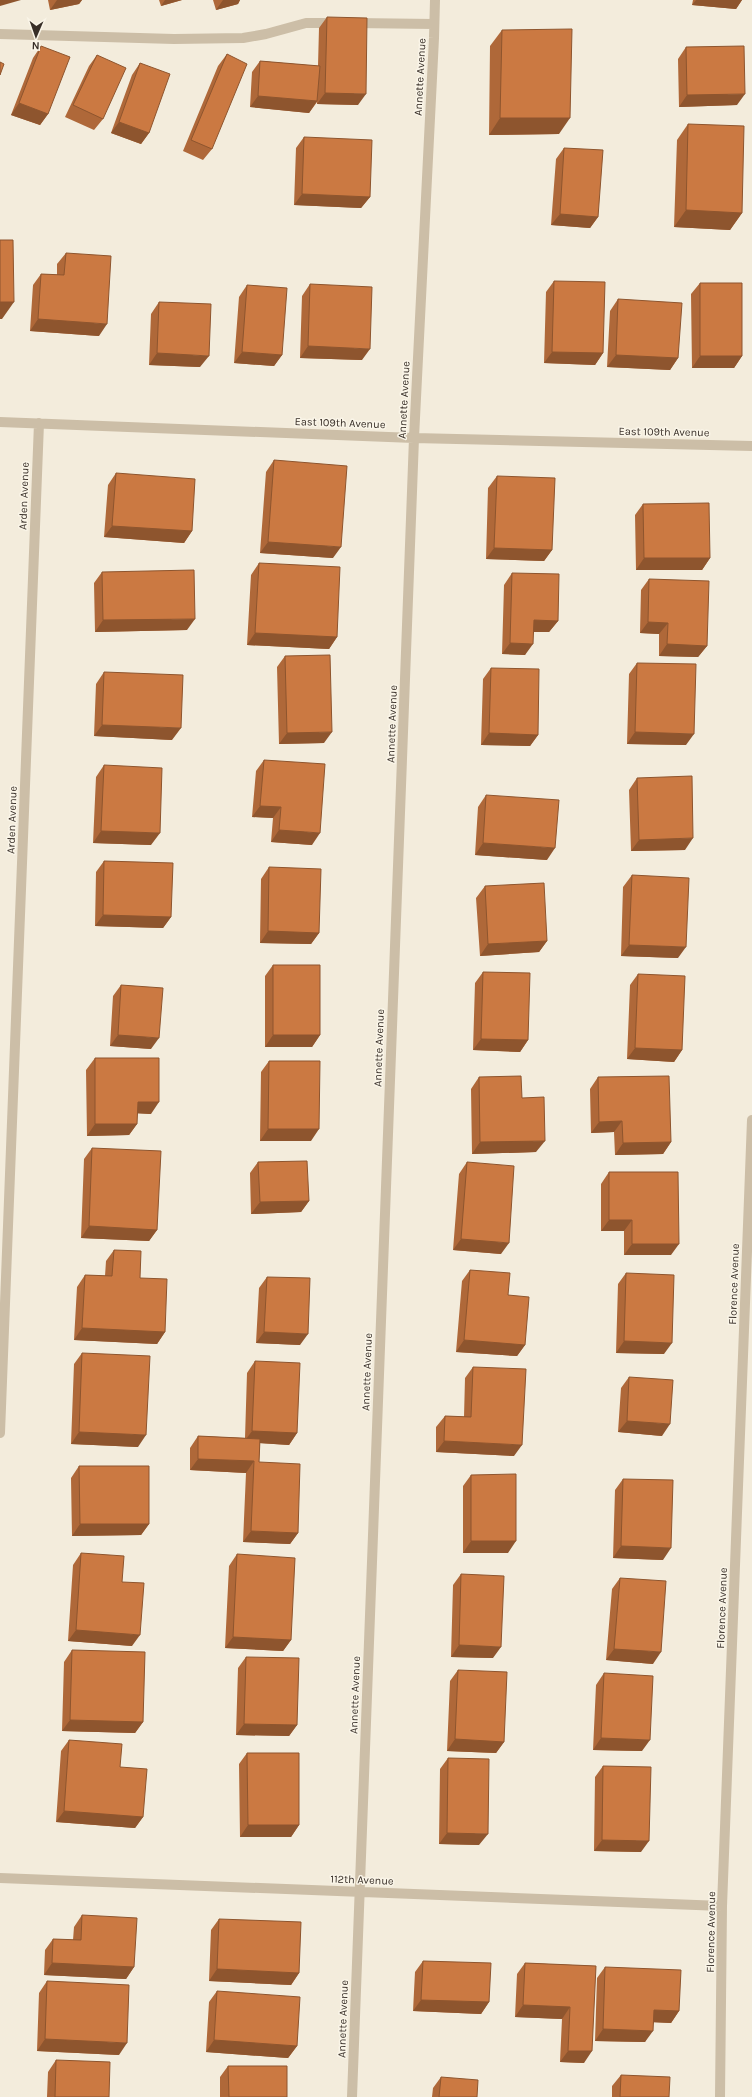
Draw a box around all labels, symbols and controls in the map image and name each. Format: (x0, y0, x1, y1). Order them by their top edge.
north arrow (16, 16, 56, 56)
street label: Annette Avenue (411, 37, 429, 116)
text: N (31, 39, 40, 52)
street label: Annette Avenue (395, 360, 413, 439)
street label: East 109th Avenue (294, 415, 386, 431)
street label: East 109th Avenue (618, 425, 710, 439)
street label: Arden Avenue (16, 461, 32, 530)
street label: Annette Avenue (384, 684, 400, 763)
street label: Arden Avenue (4, 785, 20, 854)
street label: Annette Avenue (371, 1008, 387, 1087)
street label: Florence Avenue (726, 1243, 742, 1325)
street label: Annette Avenue (359, 1332, 375, 1411)
street label: Florence Avenue (714, 1567, 730, 1649)
street label: Annette Avenue (347, 1655, 363, 1734)
street label: 112th Avenue (330, 1872, 394, 1888)
street label: Florence Avenue (704, 1891, 718, 1973)
street label: Annette Avenue (335, 1979, 351, 2058)

